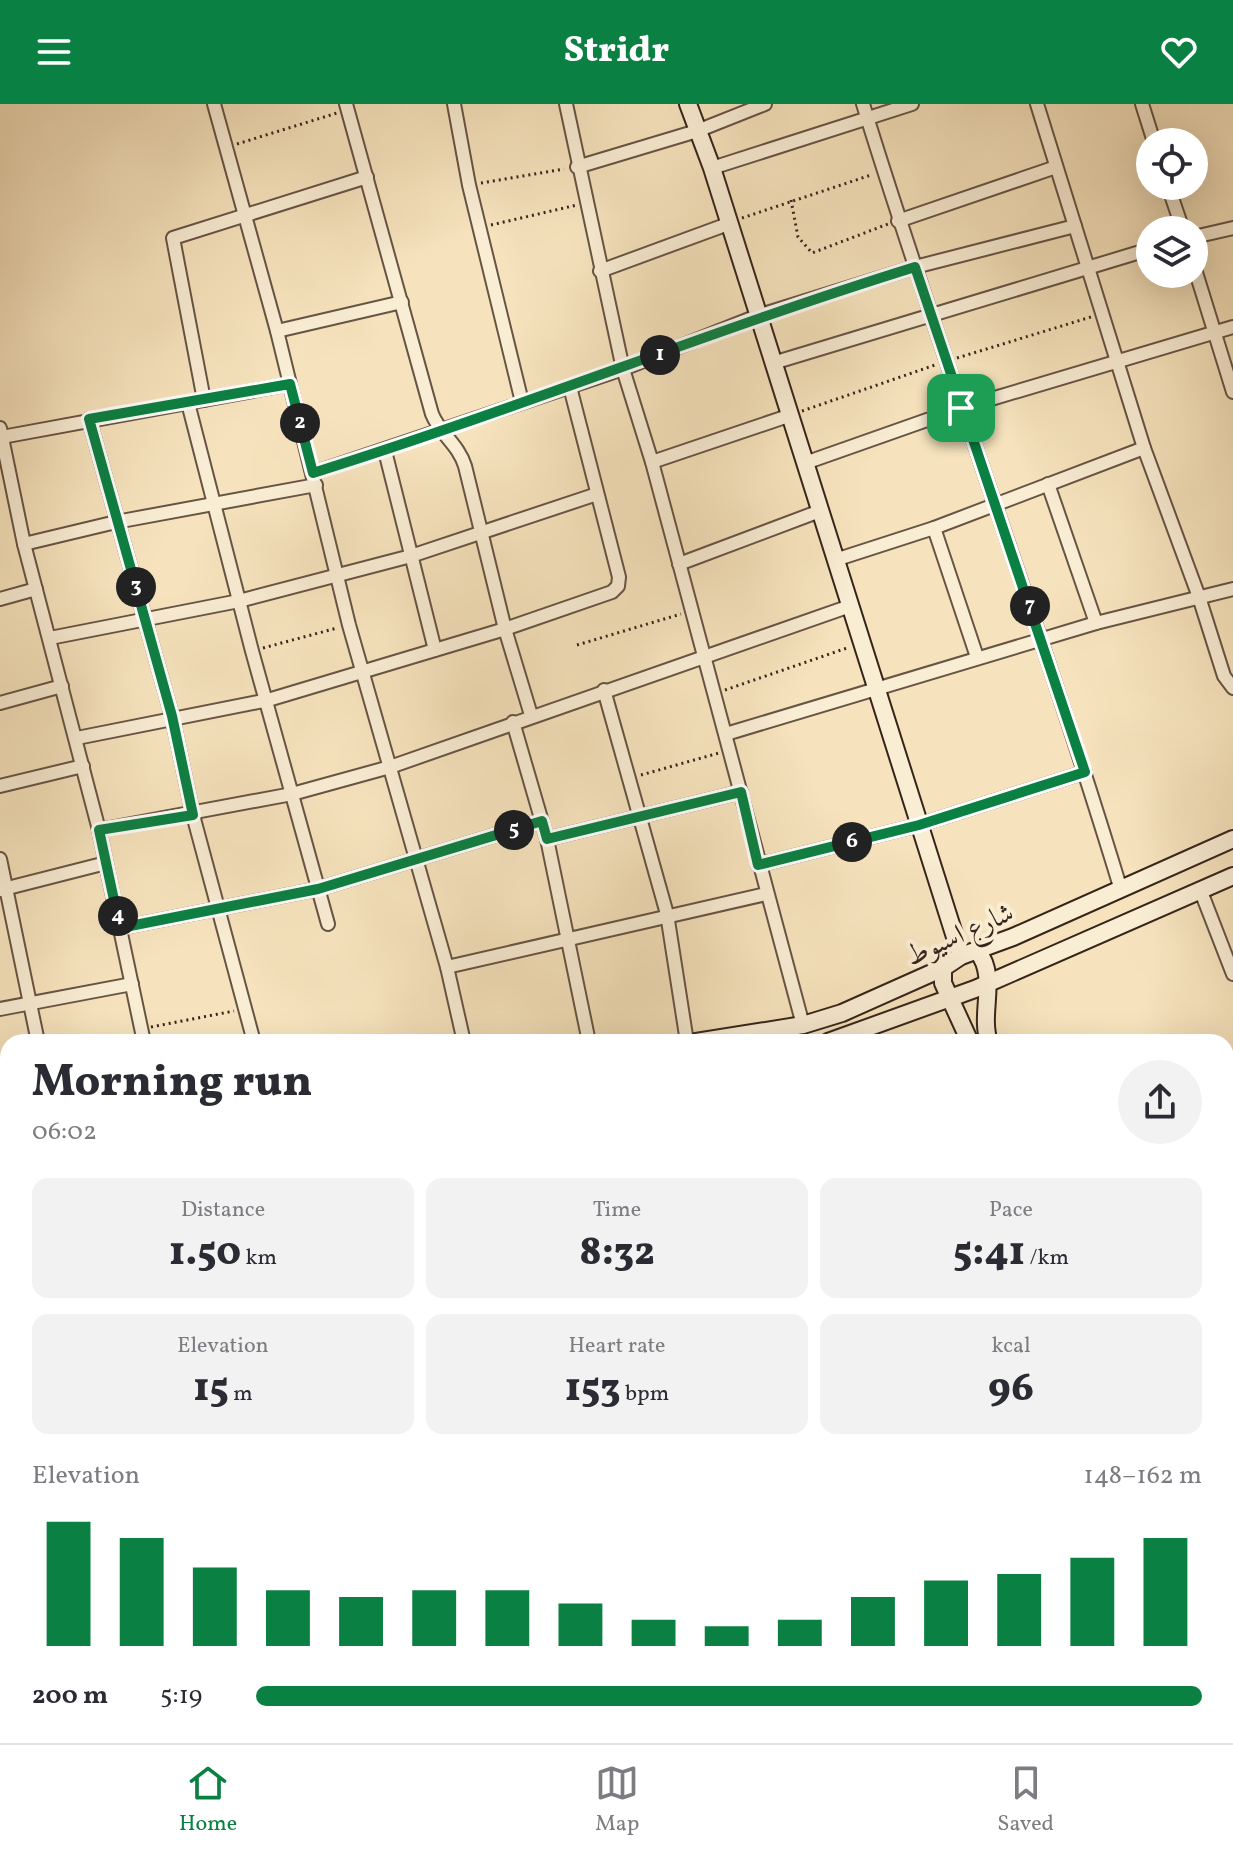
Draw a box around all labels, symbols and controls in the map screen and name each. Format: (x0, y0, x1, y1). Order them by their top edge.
text: Stridr (564, 27, 669, 77)
icon: menu (32, 30, 76, 74)
icon: heart (1157, 30, 1201, 74)
map controls (1136, 128, 1208, 288)
button: locate (1136, 128, 1208, 200)
button: layers (1136, 216, 1208, 288)
pin: 1 (640, 335, 680, 375)
text: 1 (656, 339, 664, 370)
pin (927, 374, 995, 442)
icon: arrive (939, 386, 983, 430)
pin: 2 (280, 403, 320, 443)
text: 2 (294, 407, 306, 438)
pin: 3 (116, 567, 156, 607)
text: 3 (130, 571, 142, 602)
pin: 7 (1010, 586, 1050, 626)
text: 7 (1025, 590, 1035, 621)
pin: 5 (494, 810, 534, 850)
text: 5 (509, 814, 519, 845)
pin: 6 (832, 822, 872, 862)
text: 6 (846, 826, 858, 857)
street label: شارع اسيوط (900, 894, 1021, 978)
pin: 4 (98, 896, 138, 936)
text: 4 (111, 900, 125, 931)
text: Morning run (32, 1053, 312, 1114)
button: share (1118, 1060, 1202, 1144)
text: 06:02 (32, 1114, 97, 1150)
text: Distance (181, 1195, 265, 1226)
text: Time (593, 1195, 641, 1226)
text: Pace (989, 1195, 1033, 1226)
text: 1.50 (169, 1226, 241, 1282)
text: 8:32 (579, 1226, 655, 1282)
text: 5:41 (953, 1226, 1025, 1282)
text: km (241, 1243, 277, 1274)
text: /km (1025, 1243, 1069, 1274)
text: Elevation (177, 1331, 269, 1362)
text: Heart rate (568, 1331, 666, 1362)
text: kcal (991, 1331, 1031, 1362)
text: 15 (193, 1362, 229, 1418)
text: 153 (565, 1362, 621, 1418)
text: 96 (988, 1362, 1034, 1418)
text: m (229, 1379, 253, 1410)
text: bpm (621, 1379, 669, 1410)
text: Elevation (32, 1458, 140, 1494)
text: 148–162 m (1084, 1458, 1202, 1494)
text: 200 m (32, 1678, 108, 1714)
text: 5:19 (160, 1678, 202, 1714)
tab: Home (179, 1761, 237, 1840)
tab: Map (595, 1761, 639, 1840)
tab: Saved (997, 1761, 1054, 1840)

